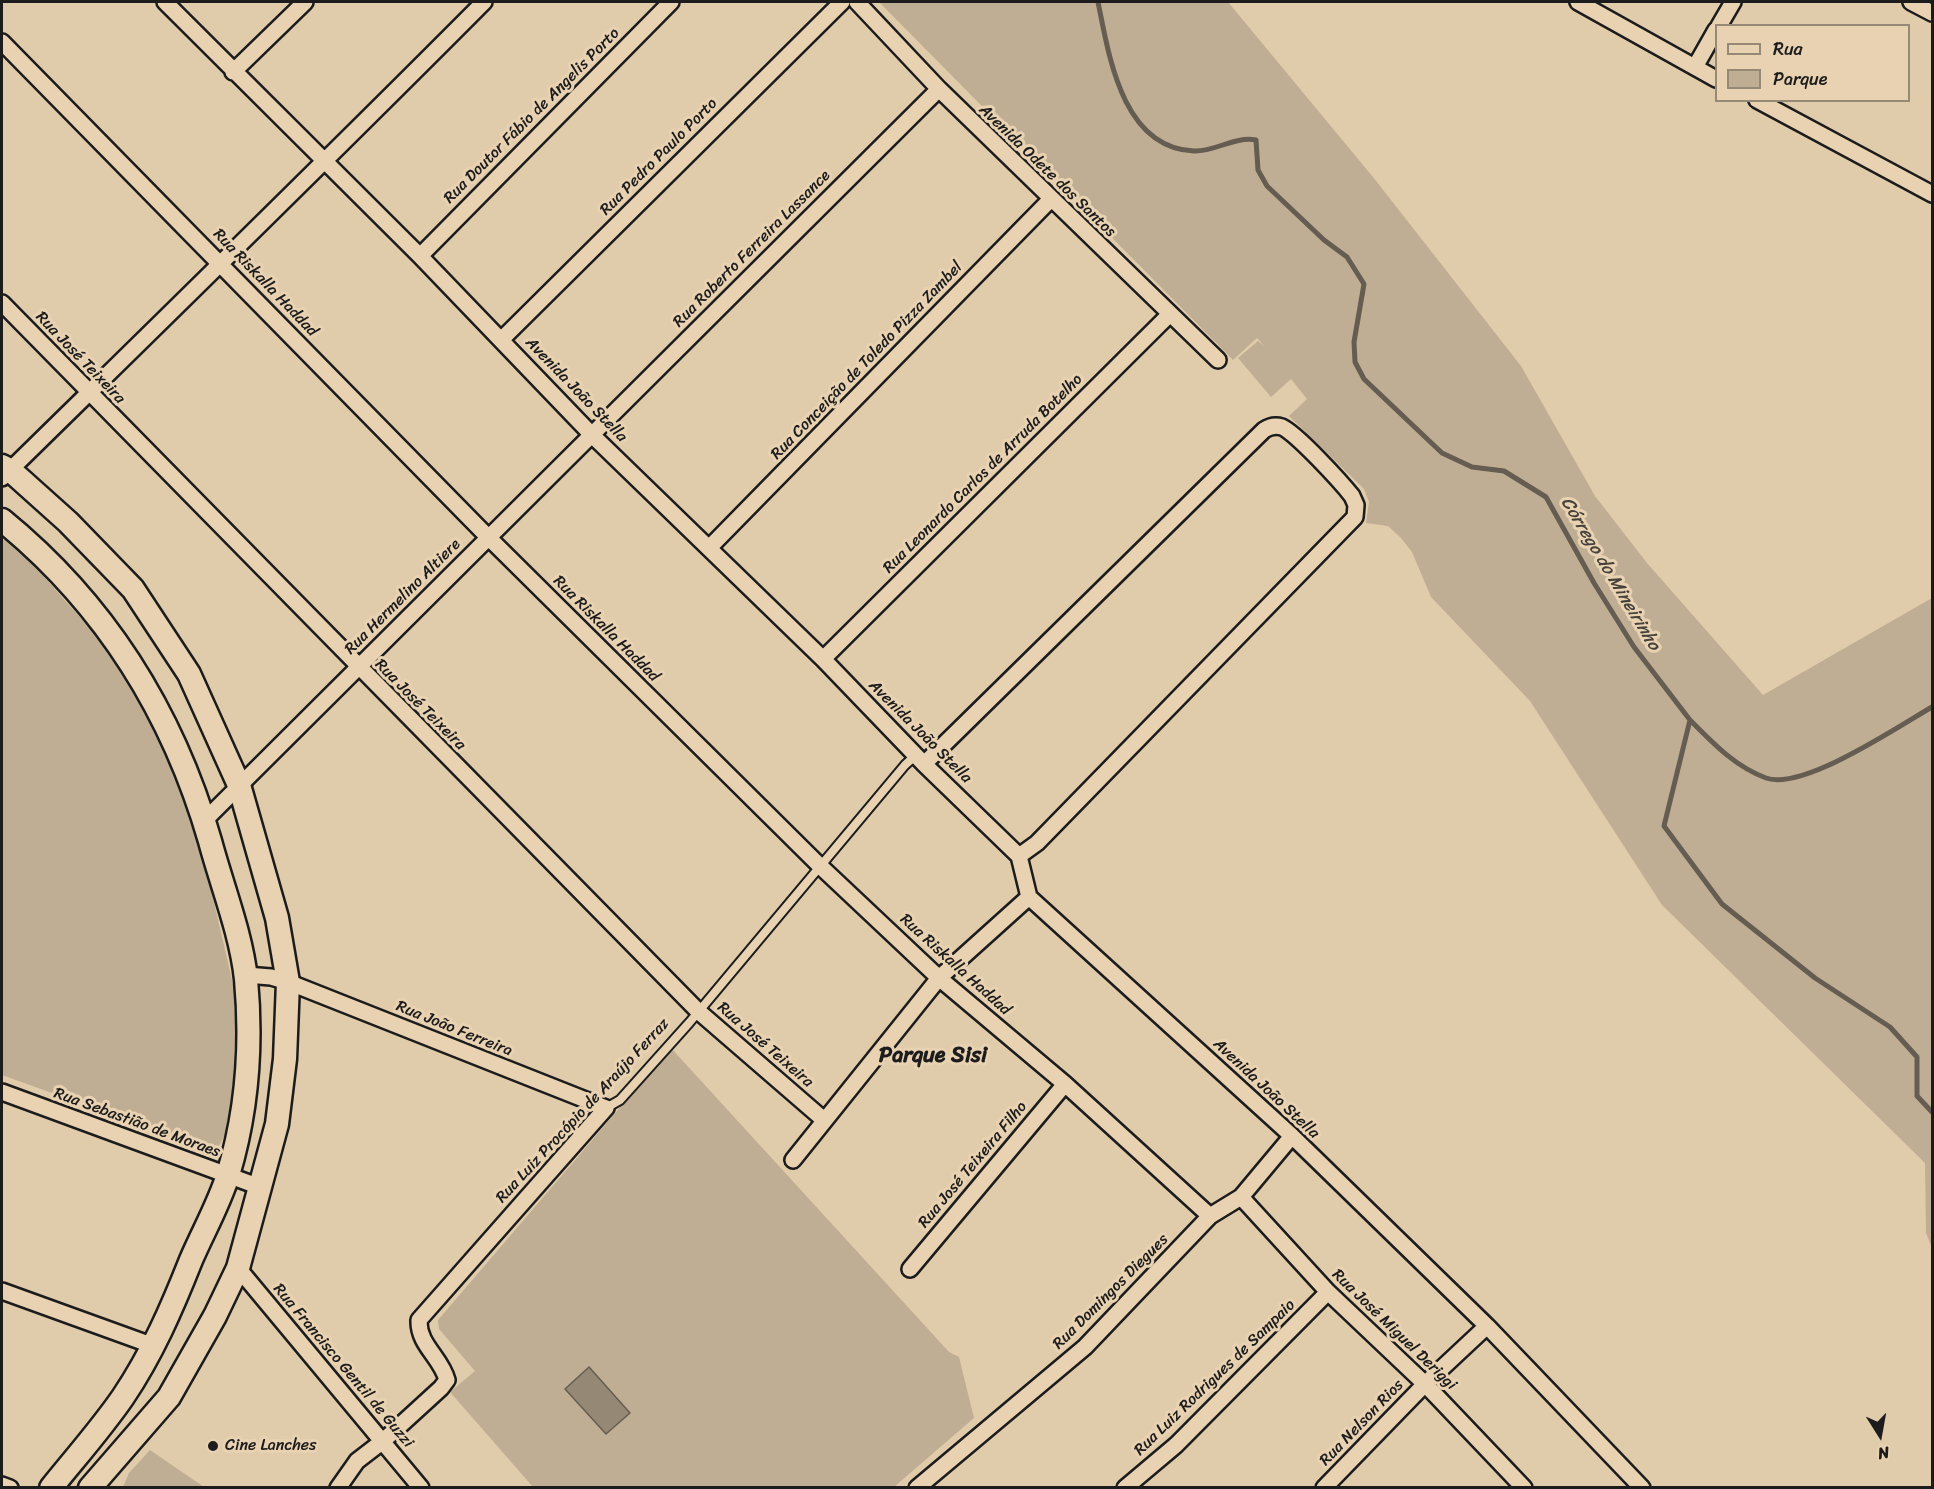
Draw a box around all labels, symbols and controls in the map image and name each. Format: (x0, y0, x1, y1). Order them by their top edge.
street label: Rua Doutor Fábio de Angelis Porto (440, 24, 624, 208)
legend (1715, 24, 1910, 102)
text: Rua (1773, 33, 1803, 65)
text: Parque (1773, 63, 1827, 95)
street label: Rua Pedro Paulo Porto (596, 94, 722, 220)
street label: Avenida Odete dos Santos (975, 101, 1119, 241)
street label: Rua Roberto Ferreira Lassance (669, 166, 835, 332)
street label: Rua Riskalla Haddad (209, 225, 321, 341)
street label: Rua Conceição de Toledo Pizza Zambel (767, 258, 967, 464)
street label: Rua José Teixeira (31, 308, 129, 408)
street label: Avenida João Stella (521, 334, 631, 446)
street label: Rua Leonardo Carlos de Arruda Botelho (879, 370, 1087, 578)
water label: Córrego do Mineirinho (1556, 493, 1664, 655)
street label: Rua Hermelino Altiere (341, 535, 465, 659)
street label: Rua Riskalla Haddad (549, 572, 663, 686)
street label: Rua José Teixeira (370, 655, 470, 755)
street label: Avenida João Stella (864, 676, 976, 788)
street label: Rua Riskalla Haddad (896, 910, 1014, 1020)
street label: Rua João Ferreira (393, 997, 515, 1061)
street label: Rua José Teixeira (713, 998, 817, 1092)
street label: Rua Luiz Procópio de Araújo Ferraz (492, 1015, 674, 1207)
street label: Avenida João Stella (1209, 1035, 1323, 1143)
district label: Parque Sisi (879, 1043, 987, 1069)
street label: Rua Sebastião de Moraes (51, 1084, 223, 1162)
street label: Rua José Teixeira Filho (914, 1098, 1032, 1232)
street label: Rua Domingos Diegues (1049, 1230, 1173, 1354)
street label: Rua José Miguel Deriggi (1328, 1266, 1460, 1394)
street label: Rua Francisco Gentil de Guzzi (269, 1280, 417, 1452)
street label: Rua Luiz Rodrigues de Sampaio (1130, 1296, 1300, 1460)
street label: Rua Nelson Rios (1316, 1376, 1408, 1470)
north arrow (1850, 1405, 1910, 1465)
place label: Cine Lanches (225, 1436, 316, 1456)
text: N (1875, 1438, 1892, 1468)
marker: Cine Lanches (206, 1439, 220, 1453)

